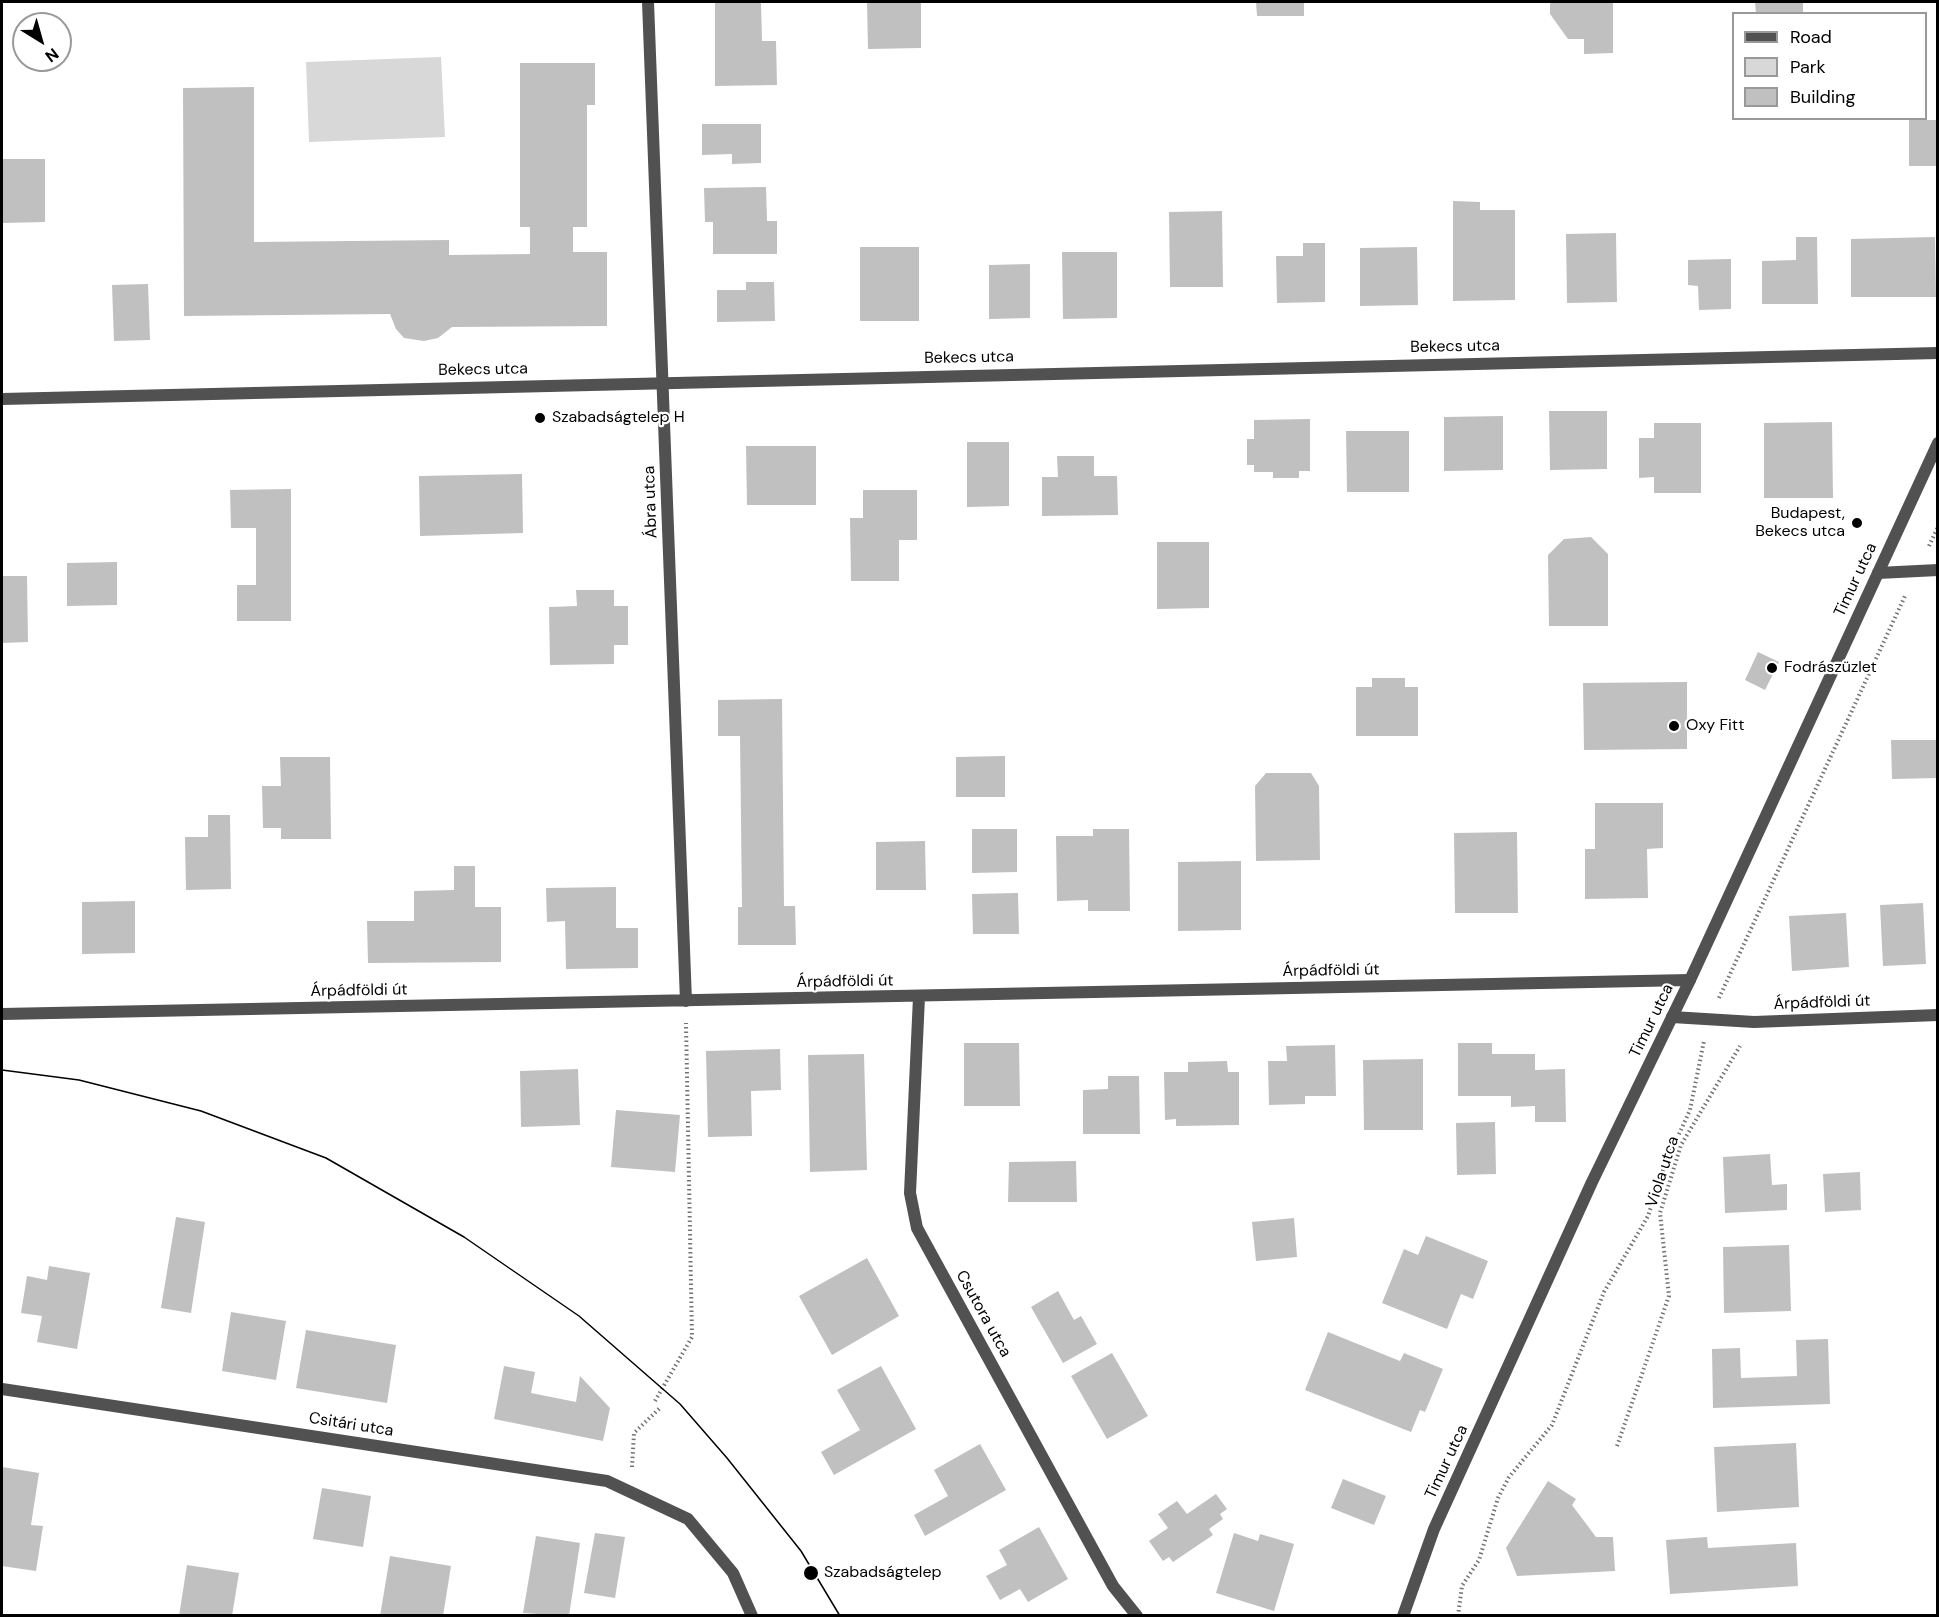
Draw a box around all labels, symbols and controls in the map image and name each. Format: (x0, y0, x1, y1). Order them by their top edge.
north arrow (12, 12, 72, 72)
legend (1732, 12, 1927, 120)
text: Road (1790, 25, 1832, 49)
text: N (41, 43, 63, 67)
text: Park (1790, 55, 1826, 79)
text: Building (1790, 85, 1855, 109)
street label: Bekecs utca (1410, 337, 1500, 357)
street label: Bekecs utca (924, 348, 1014, 368)
street label: Bekecs utca (438, 360, 528, 380)
place label: Szabadságtelep H (552, 408, 685, 428)
marker: Szabadságtelep H (533, 411, 547, 425)
street label: Ábra utca (640, 465, 662, 539)
place label: Budapest, Bekecs utca (1755, 504, 1845, 542)
marker: Budapest, Bekecs utca (1850, 516, 1864, 530)
street label: Timur utca (1831, 540, 1881, 620)
place label: Fodrászüzlet (1784, 658, 1877, 678)
marker: Fodrászüzlet (1765, 661, 1779, 675)
place label: Oxy Fitt (1686, 716, 1744, 736)
marker: Oxy Fitt (1667, 719, 1681, 733)
street label: Árpádföldi út (1282, 961, 1380, 981)
street label: Árpádföldi út (796, 972, 894, 992)
street label: Árpádföldi út (310, 981, 408, 1001)
street label: Timur utca (1626, 981, 1678, 1061)
street label: Árpádföldi út (1773, 992, 1871, 1014)
street label: Viola utca (1642, 1134, 1684, 1210)
street label: Csutora utca (951, 1267, 1015, 1361)
street label: Csitári utca (307, 1409, 395, 1441)
street label: Timur utca (1422, 1422, 1472, 1502)
place label: Szabadságtelep (824, 1563, 942, 1583)
marker: Szabadságtelep (802, 1564, 820, 1582)

